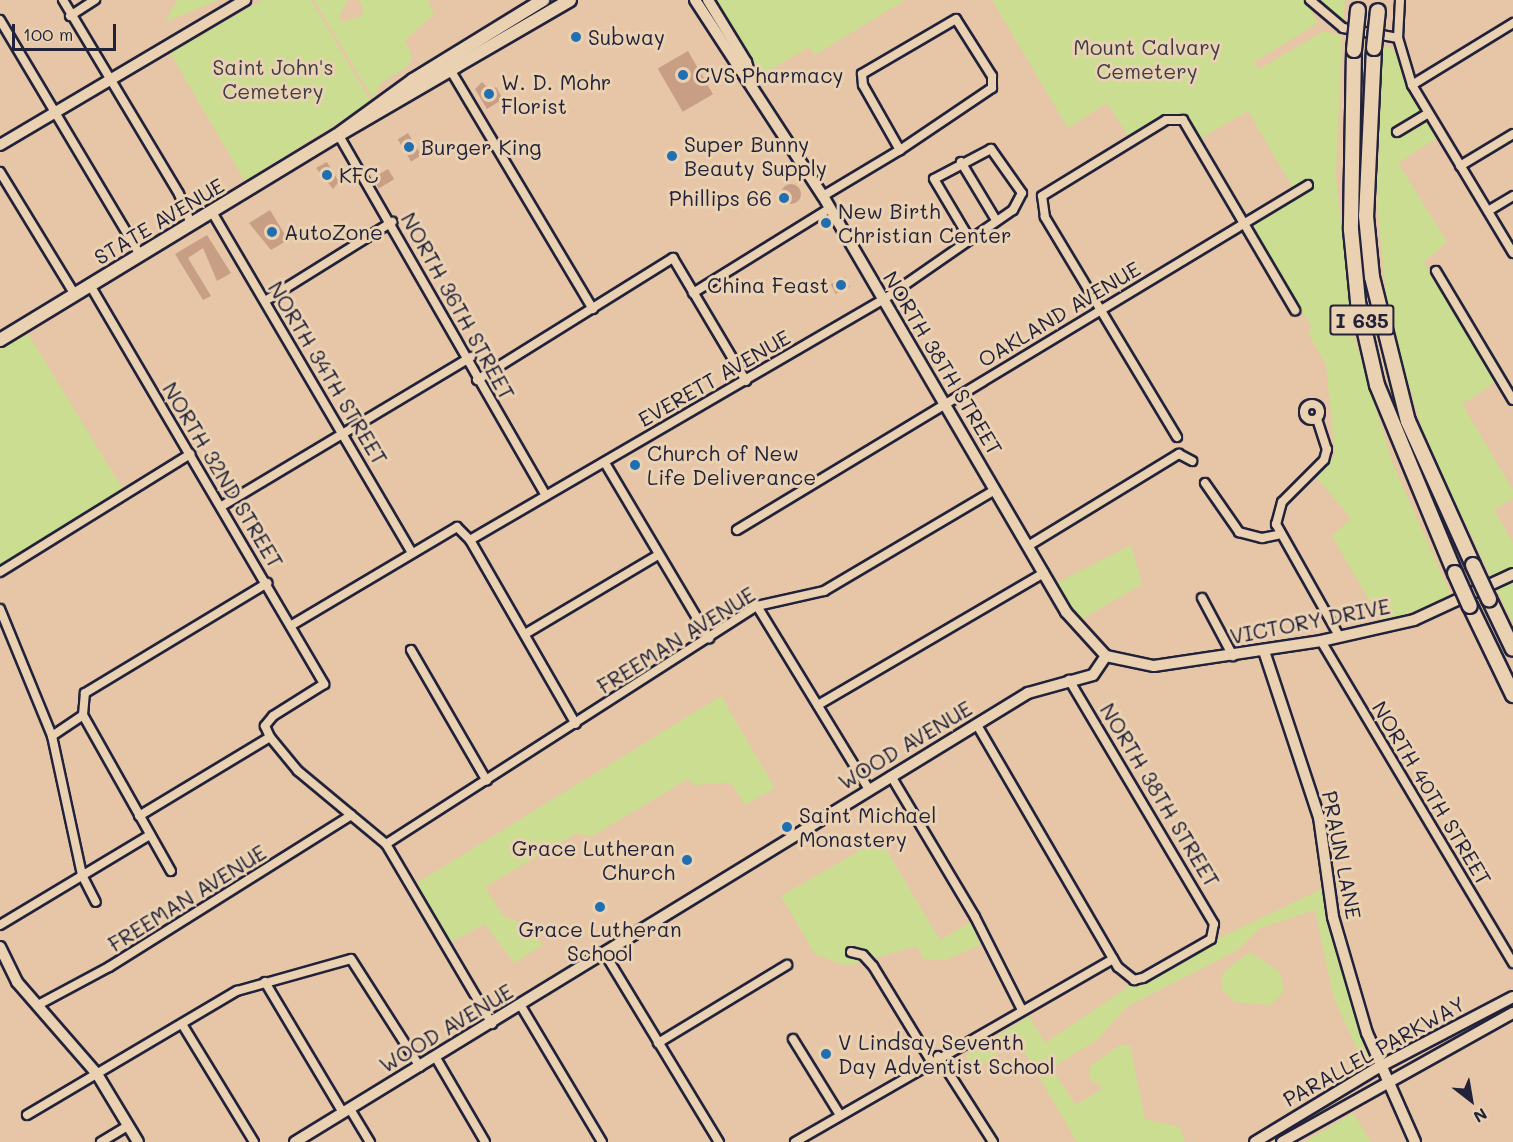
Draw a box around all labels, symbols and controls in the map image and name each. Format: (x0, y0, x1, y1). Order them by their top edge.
scale bar (15, 12, 118, 50)
text: 100 m (23, 22, 73, 46)
place label: Subway (588, 24, 665, 50)
marker: Subway (569, 30, 583, 44)
park label: Mount Calvary Cemetery (1073, 34, 1221, 84)
park label: Saint John's Cemetery (212, 54, 334, 104)
place label: CVS Pharmacy (695, 62, 843, 88)
marker: CVS Pharmacy (676, 68, 690, 82)
place label: W. D. Mohr Florist (501, 69, 611, 119)
marker: W. D. Mohr Florist (482, 87, 496, 101)
place label: Super Bunny Beauty Supply (684, 131, 827, 181)
place label: Burger King (421, 134, 541, 160)
marker: Burger King (402, 140, 416, 154)
marker: Super Bunny Beauty Supply (665, 149, 679, 163)
place label: KFC (339, 162, 378, 188)
marker: KFC (320, 168, 334, 182)
street label: STATE AVENUE (90, 172, 228, 270)
place label: Phillips 66 (669, 185, 772, 211)
marker: Phillips 66 (777, 191, 791, 205)
place label: New Birth Christian Center (838, 198, 1012, 248)
street label: NORTH 36TH STREET (396, 208, 520, 404)
marker: New Birth Christian Center (819, 216, 833, 230)
place label: AutoZone (284, 219, 383, 245)
marker: AutoZone (265, 225, 279, 239)
street label: OAKLAND AVENUE (973, 256, 1145, 372)
street label: NORTH 38TH STREET (878, 266, 1008, 460)
place label: China Feast (707, 272, 829, 298)
street label: NORTH 34TH STREET (263, 277, 393, 469)
marker: China Feast (834, 278, 848, 292)
road number: I 635 (1329, 303, 1395, 337)
street label: EVERETT AVENUE (633, 324, 795, 432)
street label: NORTH 32ND STREET (158, 377, 288, 573)
place label: Church of New Life Deliverance (647, 440, 816, 490)
marker: Church of New Life Deliverance (628, 458, 642, 472)
street label: FREEMAN AVENUE (592, 581, 760, 699)
street label: VICTORY DRIVE (1228, 593, 1392, 649)
street label: WOOD AVENUE (834, 695, 976, 795)
street label: NORTH 40TH STREET (1367, 696, 1497, 890)
street label: NORTH 38TH STREET (1095, 698, 1225, 892)
street label: PRAUN LANE (1317, 789, 1367, 921)
place label: Saint Michael Monastery (799, 802, 937, 852)
marker: Saint Michael Monastery (780, 820, 794, 834)
place label: Grace Lutheran Church (512, 835, 675, 885)
street label: FREEMAN AVENUE (103, 839, 271, 957)
marker: Grace Lutheran Church (680, 853, 694, 867)
marker: Grace Lutheran School (593, 900, 607, 914)
place label: Grace Lutheran School (518, 916, 682, 966)
street label: WOOD AVENUE (375, 978, 517, 1078)
street label: PARALLEL PARKWAY (1279, 990, 1469, 1112)
place label: V Lindsay Seventh Day Adventist School (838, 1029, 1055, 1079)
marker: V Lindsay Seventh Day Adventist School (819, 1047, 833, 1061)
north arrow (1441, 1070, 1501, 1130)
text: N (1470, 1104, 1491, 1128)

